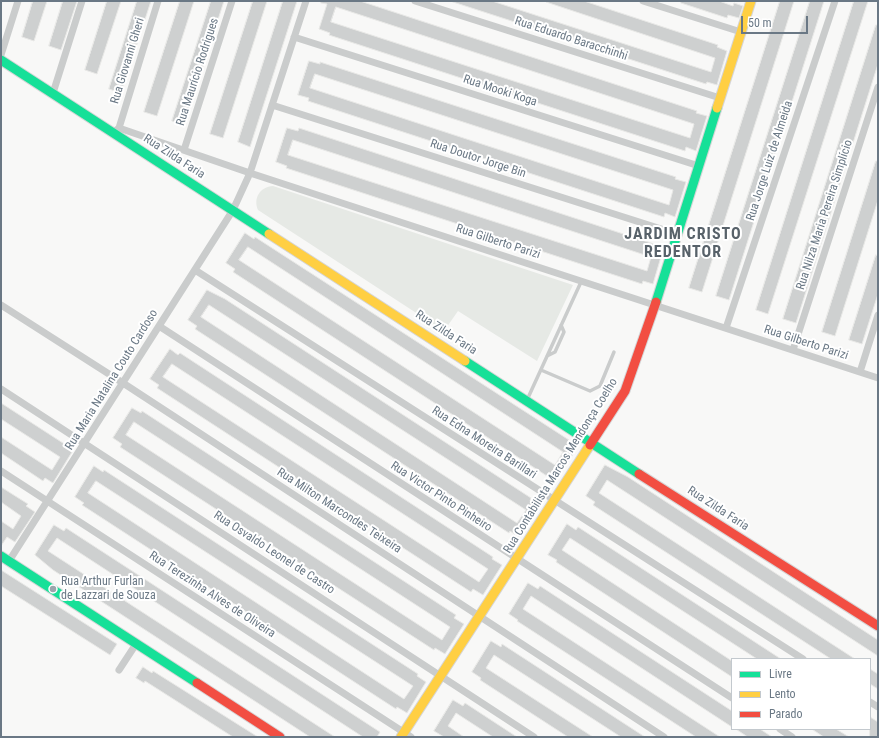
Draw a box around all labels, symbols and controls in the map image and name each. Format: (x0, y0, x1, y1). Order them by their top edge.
scale bar (743, 8, 810, 34)
street label: Rua Eduardo Baracchinhi (513, 14, 629, 64)
street label: Rua Giovanni Gheri (108, 16, 148, 106)
street label: Rua Maurício Rodrigues (174, 16, 222, 128)
text: 50 m (748, 16, 772, 30)
street label: Rua Mooki Koga (461, 72, 539, 110)
street label: Rua Jorge Luiz de Almeida (744, 99, 796, 223)
street label: Rua Zilda Faria (141, 132, 207, 182)
street label: Rua Doutor Jorge Bin (428, 137, 528, 181)
street label: Rua Nilza Maria Pereira Simplício (794, 138, 856, 292)
street label: Rua Gilberto Parizi (454, 222, 542, 262)
district label: JARDIM CRISTO REDENTOR (624, 225, 742, 263)
street label: Rua Maria Natalina Couto Cardoso (63, 307, 161, 453)
street label: Rua Zilda Faria (413, 308, 479, 358)
street label: Rua Gilberto Parizi (762, 323, 850, 363)
street label: Rua Contabilista Marcos Mendonça Coelho (501, 376, 621, 556)
street label: Rua Edna Moreira Barillari (429, 404, 539, 482)
street label: Rua Victor Pinto Pinheiro (388, 459, 494, 535)
street label: Rua Milton Marcondes Teixeira (274, 465, 404, 557)
street label: Rua Zilda Faria (685, 484, 751, 534)
street label: Rua Osvaldo Leonel de Castro (211, 508, 337, 598)
street label: Rua Terezinha Alves de Oliveira (146, 549, 278, 641)
place label: Rua Arthur Furlan de Lazzari de Souza (61, 575, 156, 603)
marker: Rua Arthur Furlan de Lazzari de Souza (48, 584, 58, 594)
legend (731, 658, 871, 730)
text: Livre (769, 667, 792, 681)
text: Lento (769, 687, 796, 701)
text: Parado (769, 707, 802, 721)

